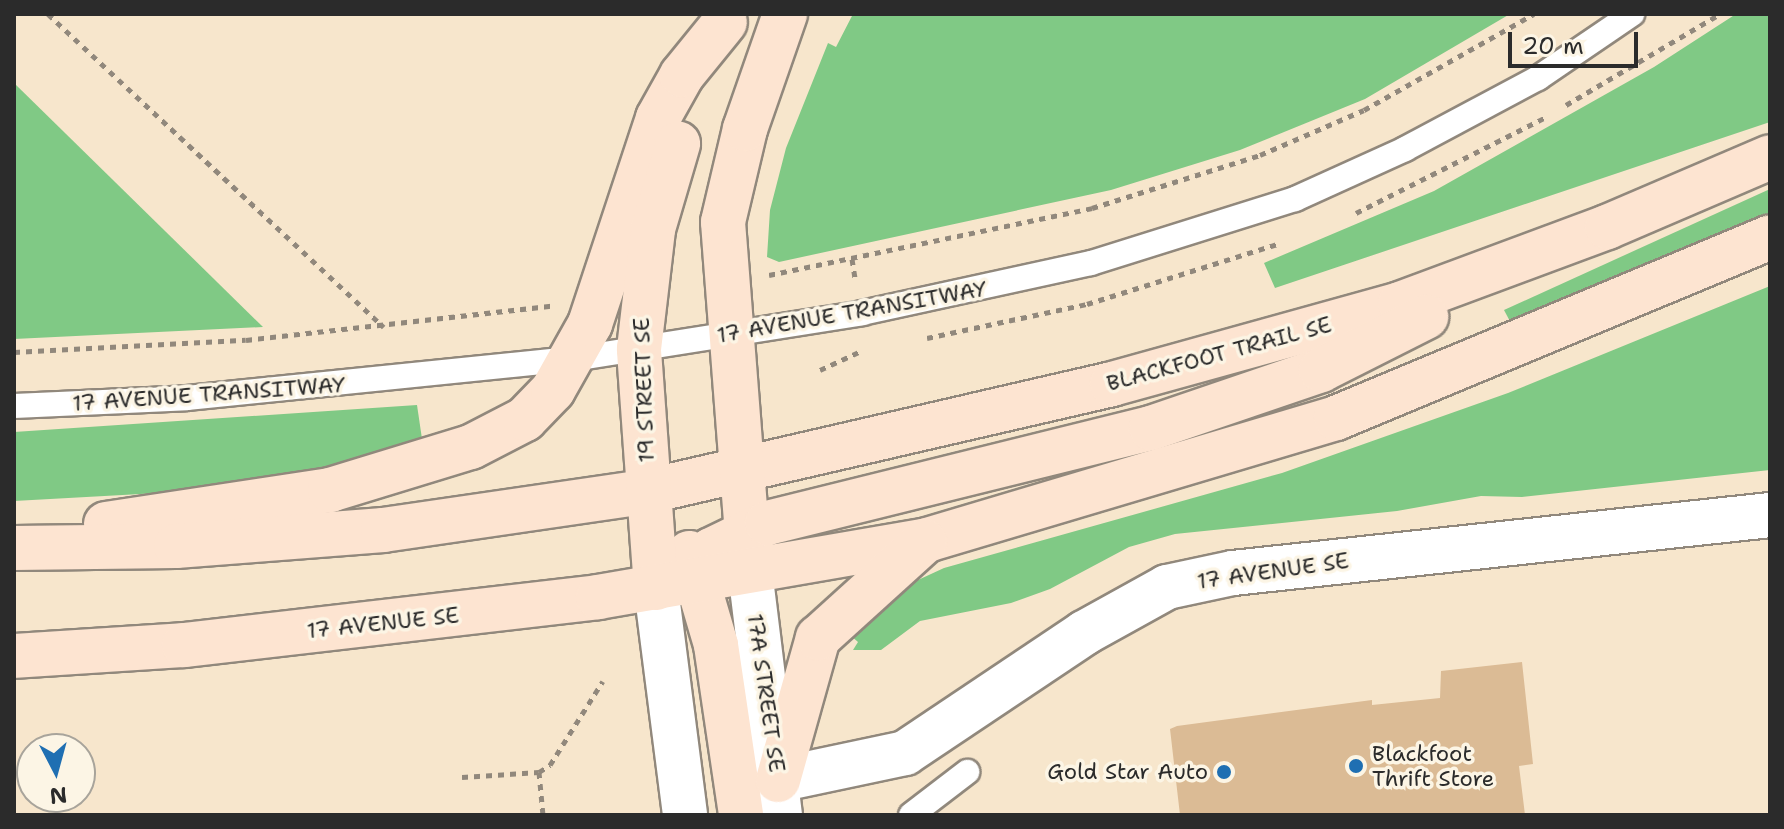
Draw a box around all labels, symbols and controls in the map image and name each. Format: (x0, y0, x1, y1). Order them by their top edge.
scale bar (1512, 16, 1642, 66)
text: 20 m (1522, 30, 1584, 62)
street label: 17 AVENUE TRANSITWAY (715, 275, 989, 349)
street label: BLACKFOOT TRAIL SE (1104, 311, 1334, 397)
street label: 19 STREET SE (628, 317, 660, 463)
street label: 17 AVENUE TRANSITWAY (72, 371, 346, 417)
street label: 17 AVENUE SE (1195, 547, 1351, 595)
street label: 17 AVENUE SE (306, 602, 460, 644)
street label: 17A STREET SE (742, 612, 790, 774)
north arrow (16, 733, 96, 813)
place label: Blackfoot Thrift Store (1372, 740, 1494, 792)
marker: Blackfoot Thrift Store (1347, 757, 1365, 775)
place label: Gold Star Auto (1047, 759, 1208, 785)
marker: Gold Star Auto (1215, 763, 1233, 781)
text: N (48, 780, 69, 811)

